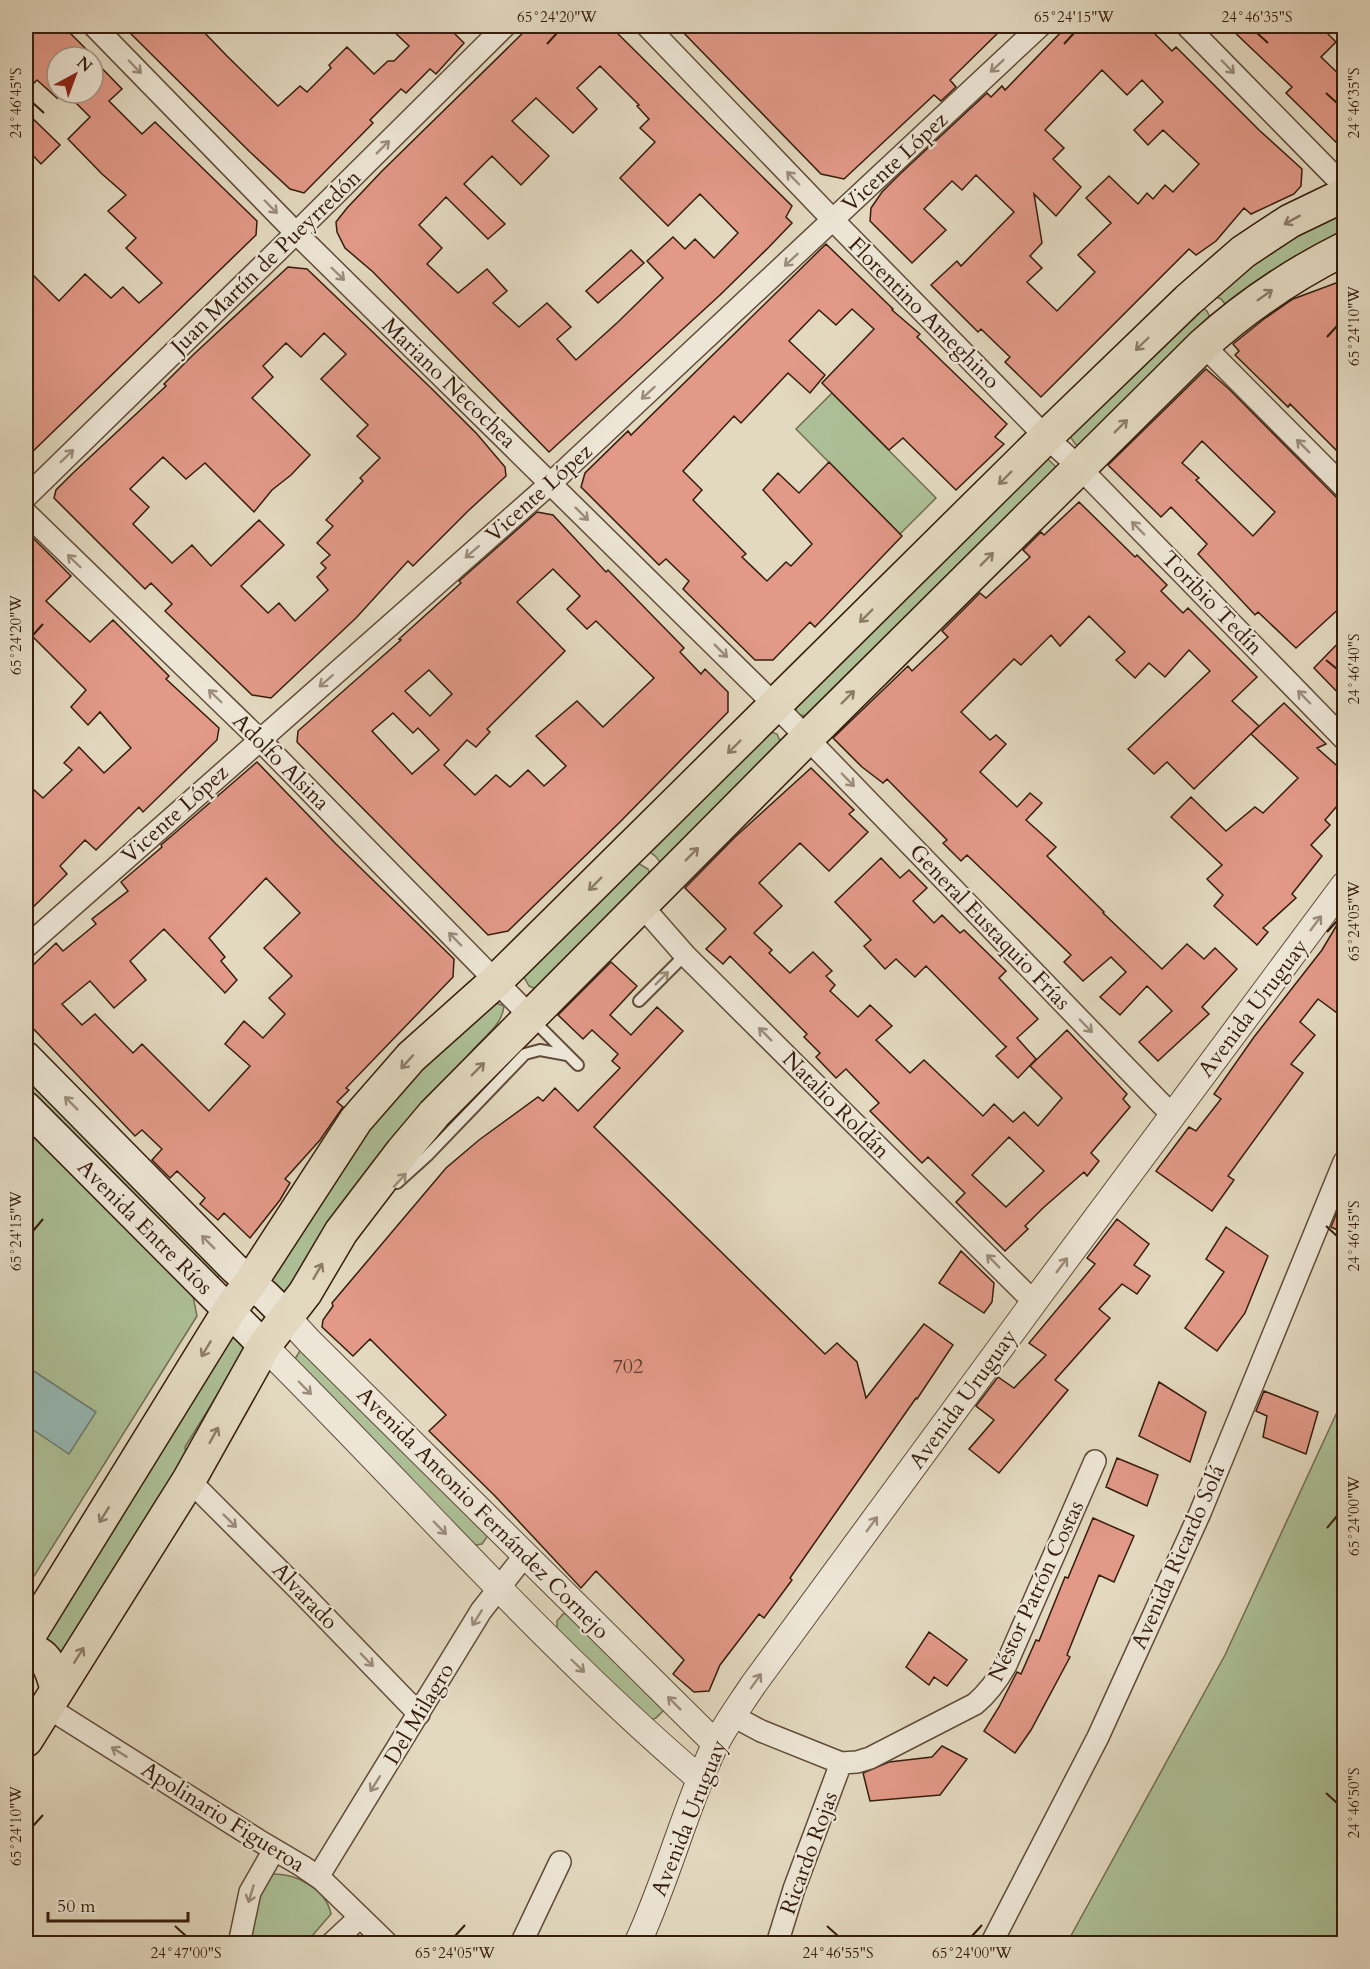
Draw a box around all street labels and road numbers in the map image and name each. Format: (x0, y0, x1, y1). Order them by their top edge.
street label: Vicente López (836, 105, 955, 219)
street label: Juan Martín de Pueyrredón (162, 163, 368, 363)
street label: Florentino Ameghino (842, 231, 1007, 396)
street label: Mariano Necochea (375, 311, 523, 455)
street label: Vicente López (479, 437, 599, 549)
street label: Toribio Tedín (1154, 544, 1270, 662)
street label: Adolfo Alsina (226, 707, 337, 818)
street label: Vicente López (115, 758, 235, 870)
street label: General Eustaquio Frías (903, 838, 1077, 1016)
street label: Avenida Uruguay (1191, 932, 1315, 1083)
street label: Natalio Roldán (776, 1045, 897, 1166)
street label: Avenida Entre Ríos (71, 1153, 219, 1301)
street label: Avenida Uruguay (902, 1323, 1024, 1475)
street label: Avenida Antonio Fernández Cornejo (350, 1380, 616, 1646)
street label: Avenida Ricardo Solá (1124, 1460, 1232, 1654)
street label: Néstor Patrón Costas (981, 1496, 1091, 1686)
street label: Alvarado (265, 1556, 345, 1636)
street label: Del Milagro (377, 1657, 461, 1770)
street label: Avenida Uruguay (644, 1735, 734, 1901)
street label: Apolinario Figueroa (136, 1755, 311, 1880)
street label: Ricardo Rojas (773, 1787, 845, 1919)

